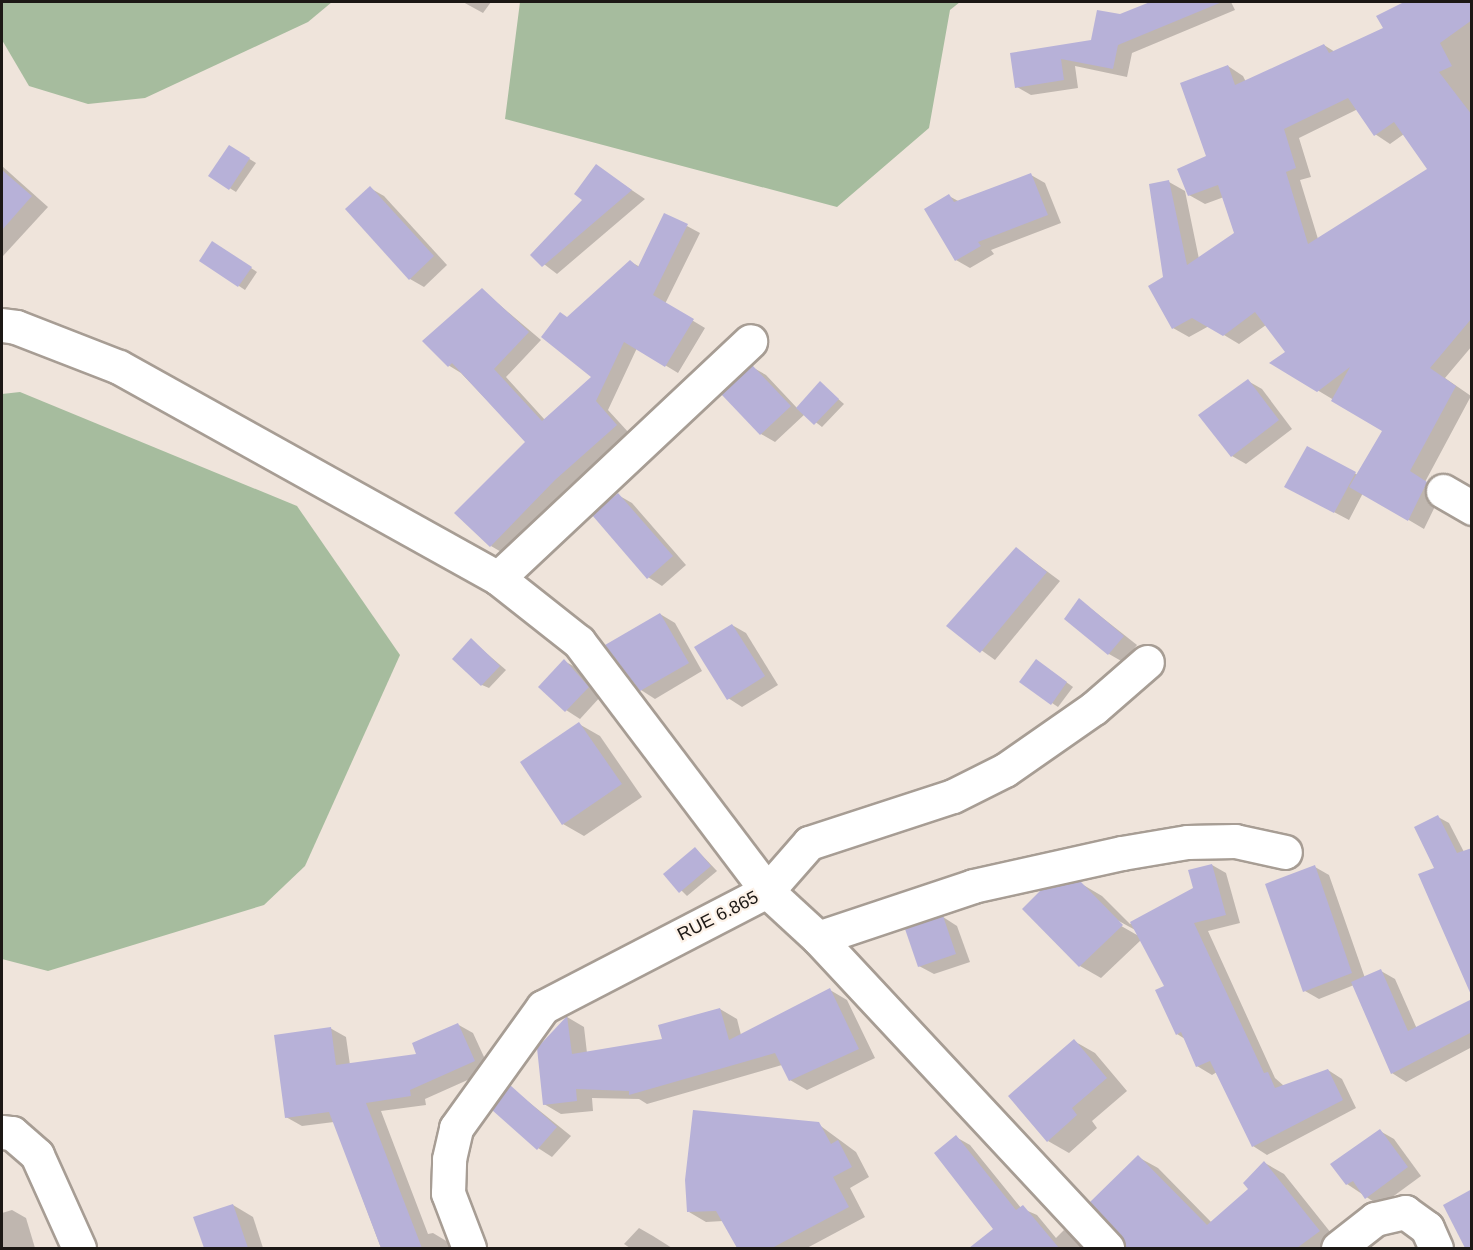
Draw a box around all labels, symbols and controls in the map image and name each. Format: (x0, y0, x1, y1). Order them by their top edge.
street label: RUE 6.865 (674, 886, 762, 946)

